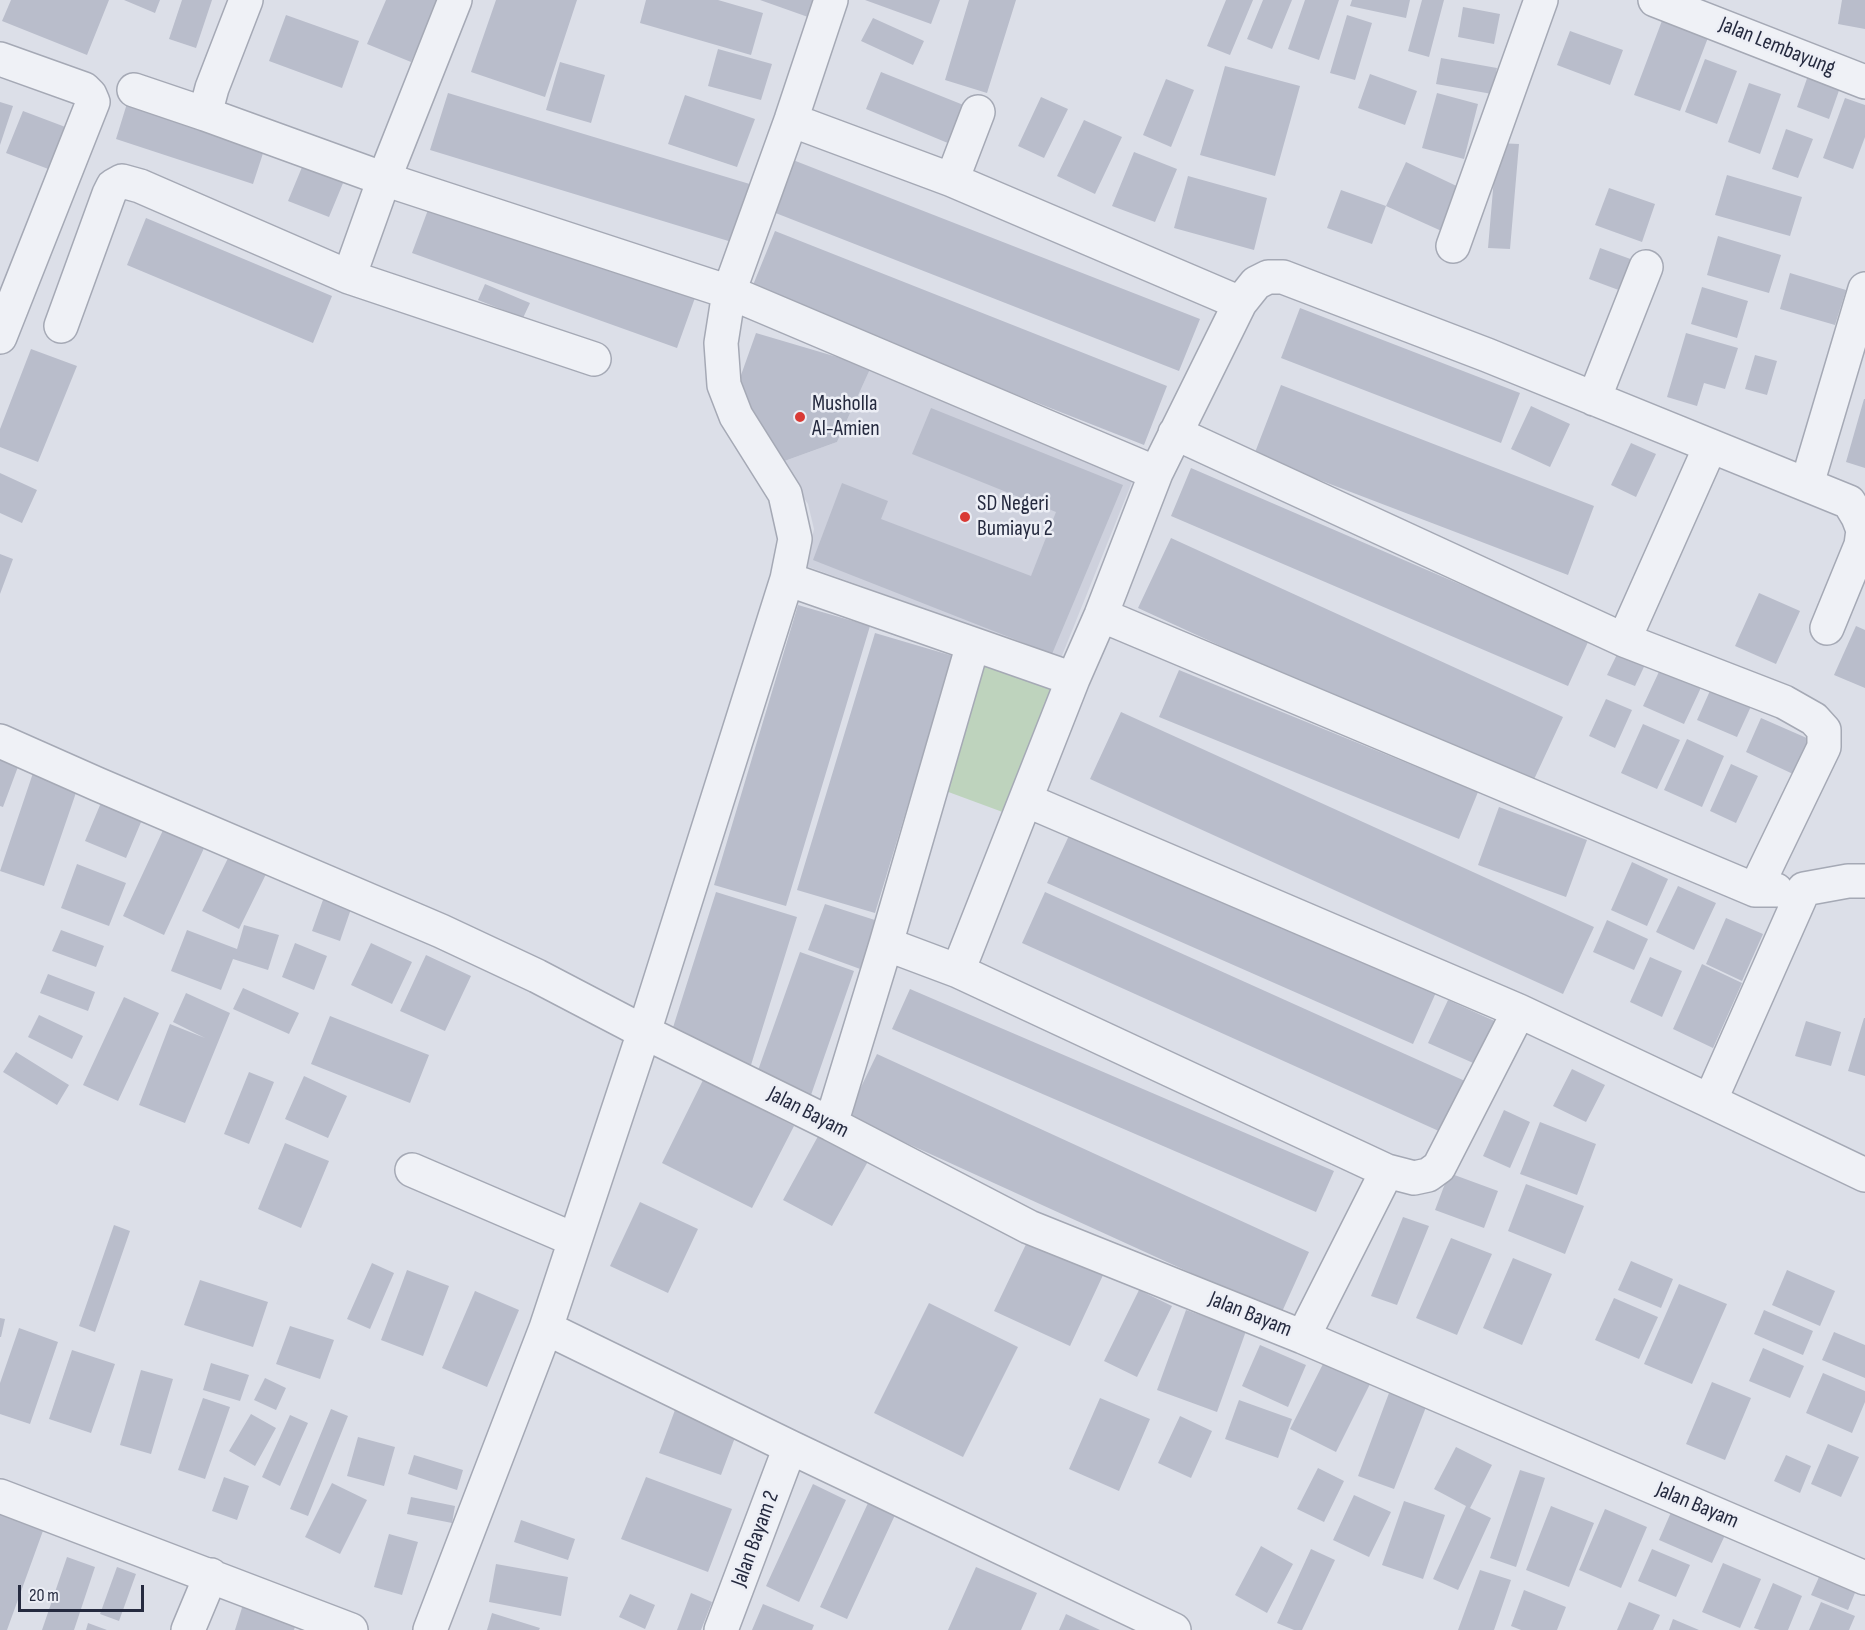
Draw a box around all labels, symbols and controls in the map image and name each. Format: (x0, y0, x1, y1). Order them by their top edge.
street label: Jalan Lembayung (1715, 12, 1839, 82)
place label: Musholla Al-Amien (812, 391, 880, 442)
marker: Musholla Al-Amien (793, 410, 807, 424)
place label: SD Negeri Bumiayu 2 (977, 491, 1053, 542)
marker: SD Negeri Bumiayu 2 (958, 510, 972, 524)
street label: Jalan Bayam (763, 1081, 853, 1145)
street label: Jalan Bayam (1205, 1286, 1295, 1344)
street label: Jalan Bayam (1652, 1477, 1742, 1535)
street label: Jalan Bayam 2 (727, 1488, 785, 1590)
scale bar (21, 1573, 147, 1611)
text: 20 m (29, 1585, 59, 1606)

